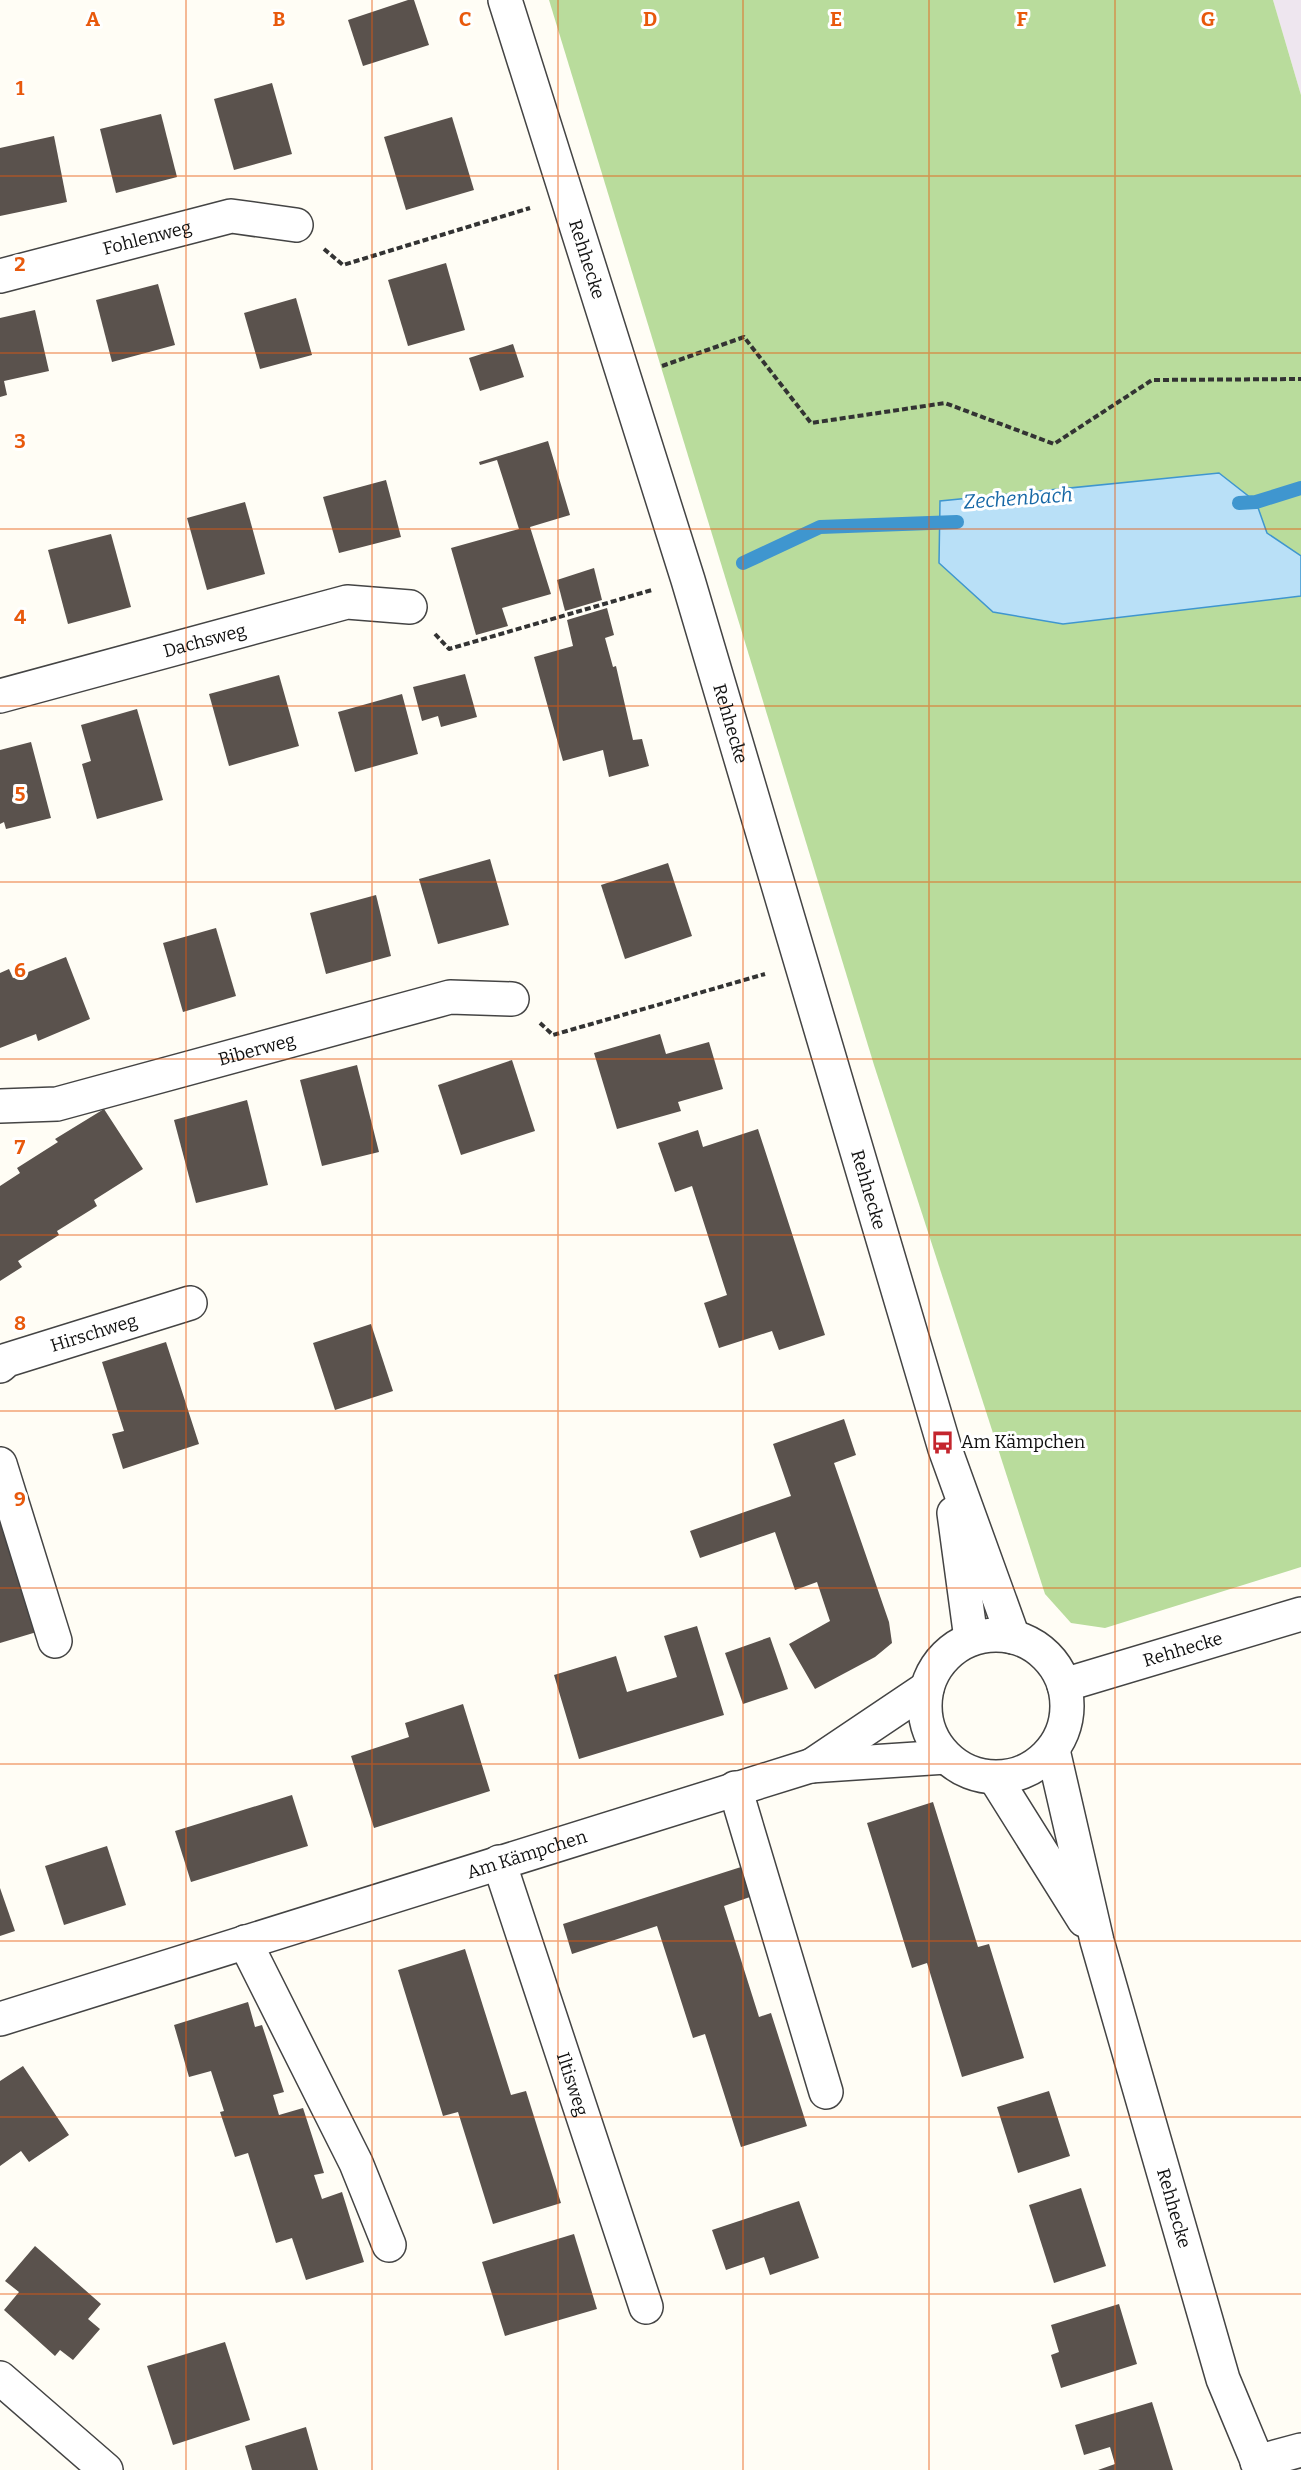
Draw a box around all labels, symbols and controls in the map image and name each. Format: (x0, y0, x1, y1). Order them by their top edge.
text: A (86, 7, 101, 31)
text: B (273, 7, 286, 31)
text: C (459, 7, 471, 31)
text: D (643, 7, 657, 31)
text: E (830, 7, 842, 31)
text: F (1016, 7, 1028, 31)
text: G (1201, 7, 1215, 31)
text: 1 (16, 76, 25, 100)
street label: Fohlenweg (100, 216, 194, 260)
street label: Rehhecke (564, 217, 610, 302)
text: 2 (14, 252, 26, 276)
text: 3 (14, 429, 26, 453)
water label: Zechenbach (963, 482, 1073, 514)
text: 4 (14, 605, 26, 629)
street label: Dachsweg (161, 619, 248, 662)
street label: Rehhecke (708, 681, 753, 766)
text: 5 (15, 782, 26, 806)
text: 6 (14, 958, 26, 982)
street label: Biberweg (216, 1029, 298, 1071)
text: 7 (15, 1135, 26, 1159)
street label: Rehhecke (846, 1147, 890, 1232)
street label: Hirschweg (48, 1309, 140, 1357)
text: 8 (14, 1311, 26, 1335)
bus stop icon: Am Kämpchen (930, 1429, 956, 1455)
place label: Am Kämpchen (961, 1431, 1086, 1453)
text: 9 (14, 1487, 26, 1511)
street label: Rehhecke (1140, 1627, 1225, 1672)
street label: Am Kämpchen (464, 1825, 590, 1883)
street label: Iltisweg (552, 2050, 593, 2119)
street label: Rehhecke (1152, 2166, 1196, 2251)

